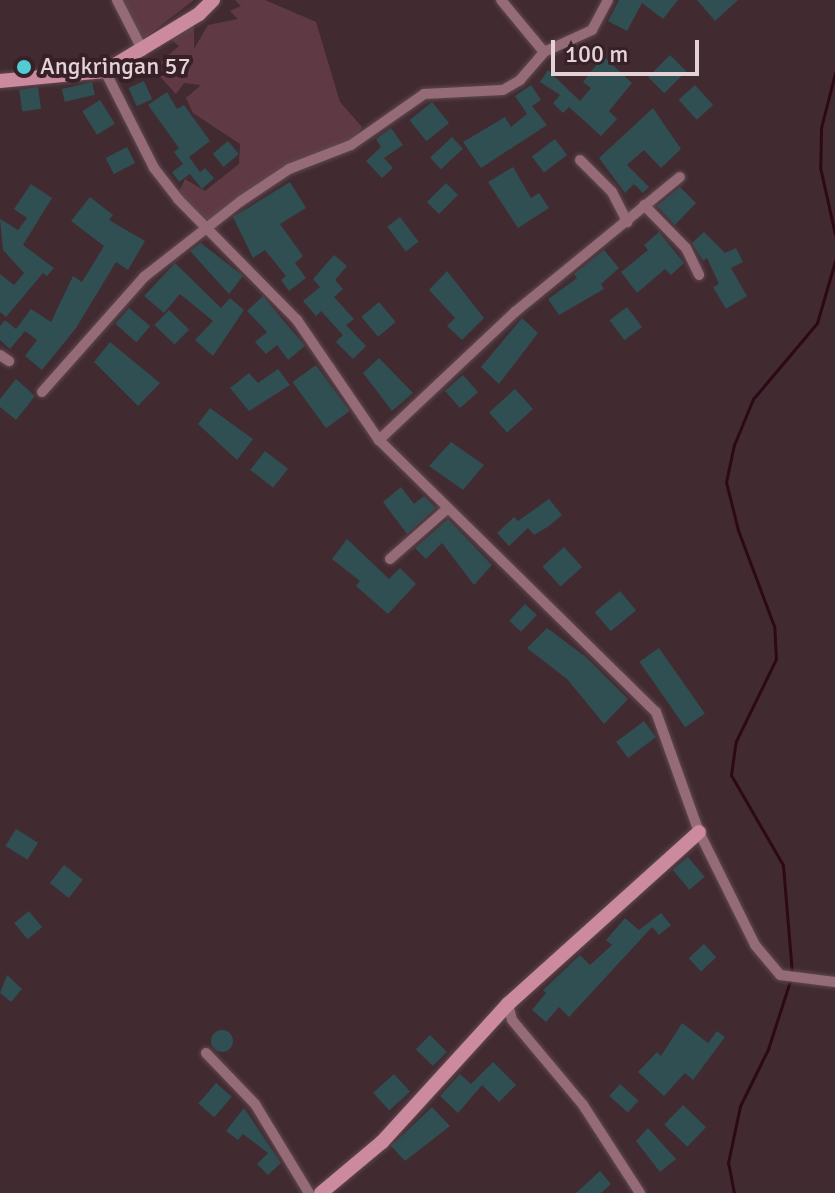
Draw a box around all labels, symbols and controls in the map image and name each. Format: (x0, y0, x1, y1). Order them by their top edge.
scale bar (555, 24, 703, 74)
text: 100 m (565, 39, 628, 69)
place label: Angkringan 57 (40, 53, 190, 81)
marker: Angkringan 57 (15, 58, 33, 76)

